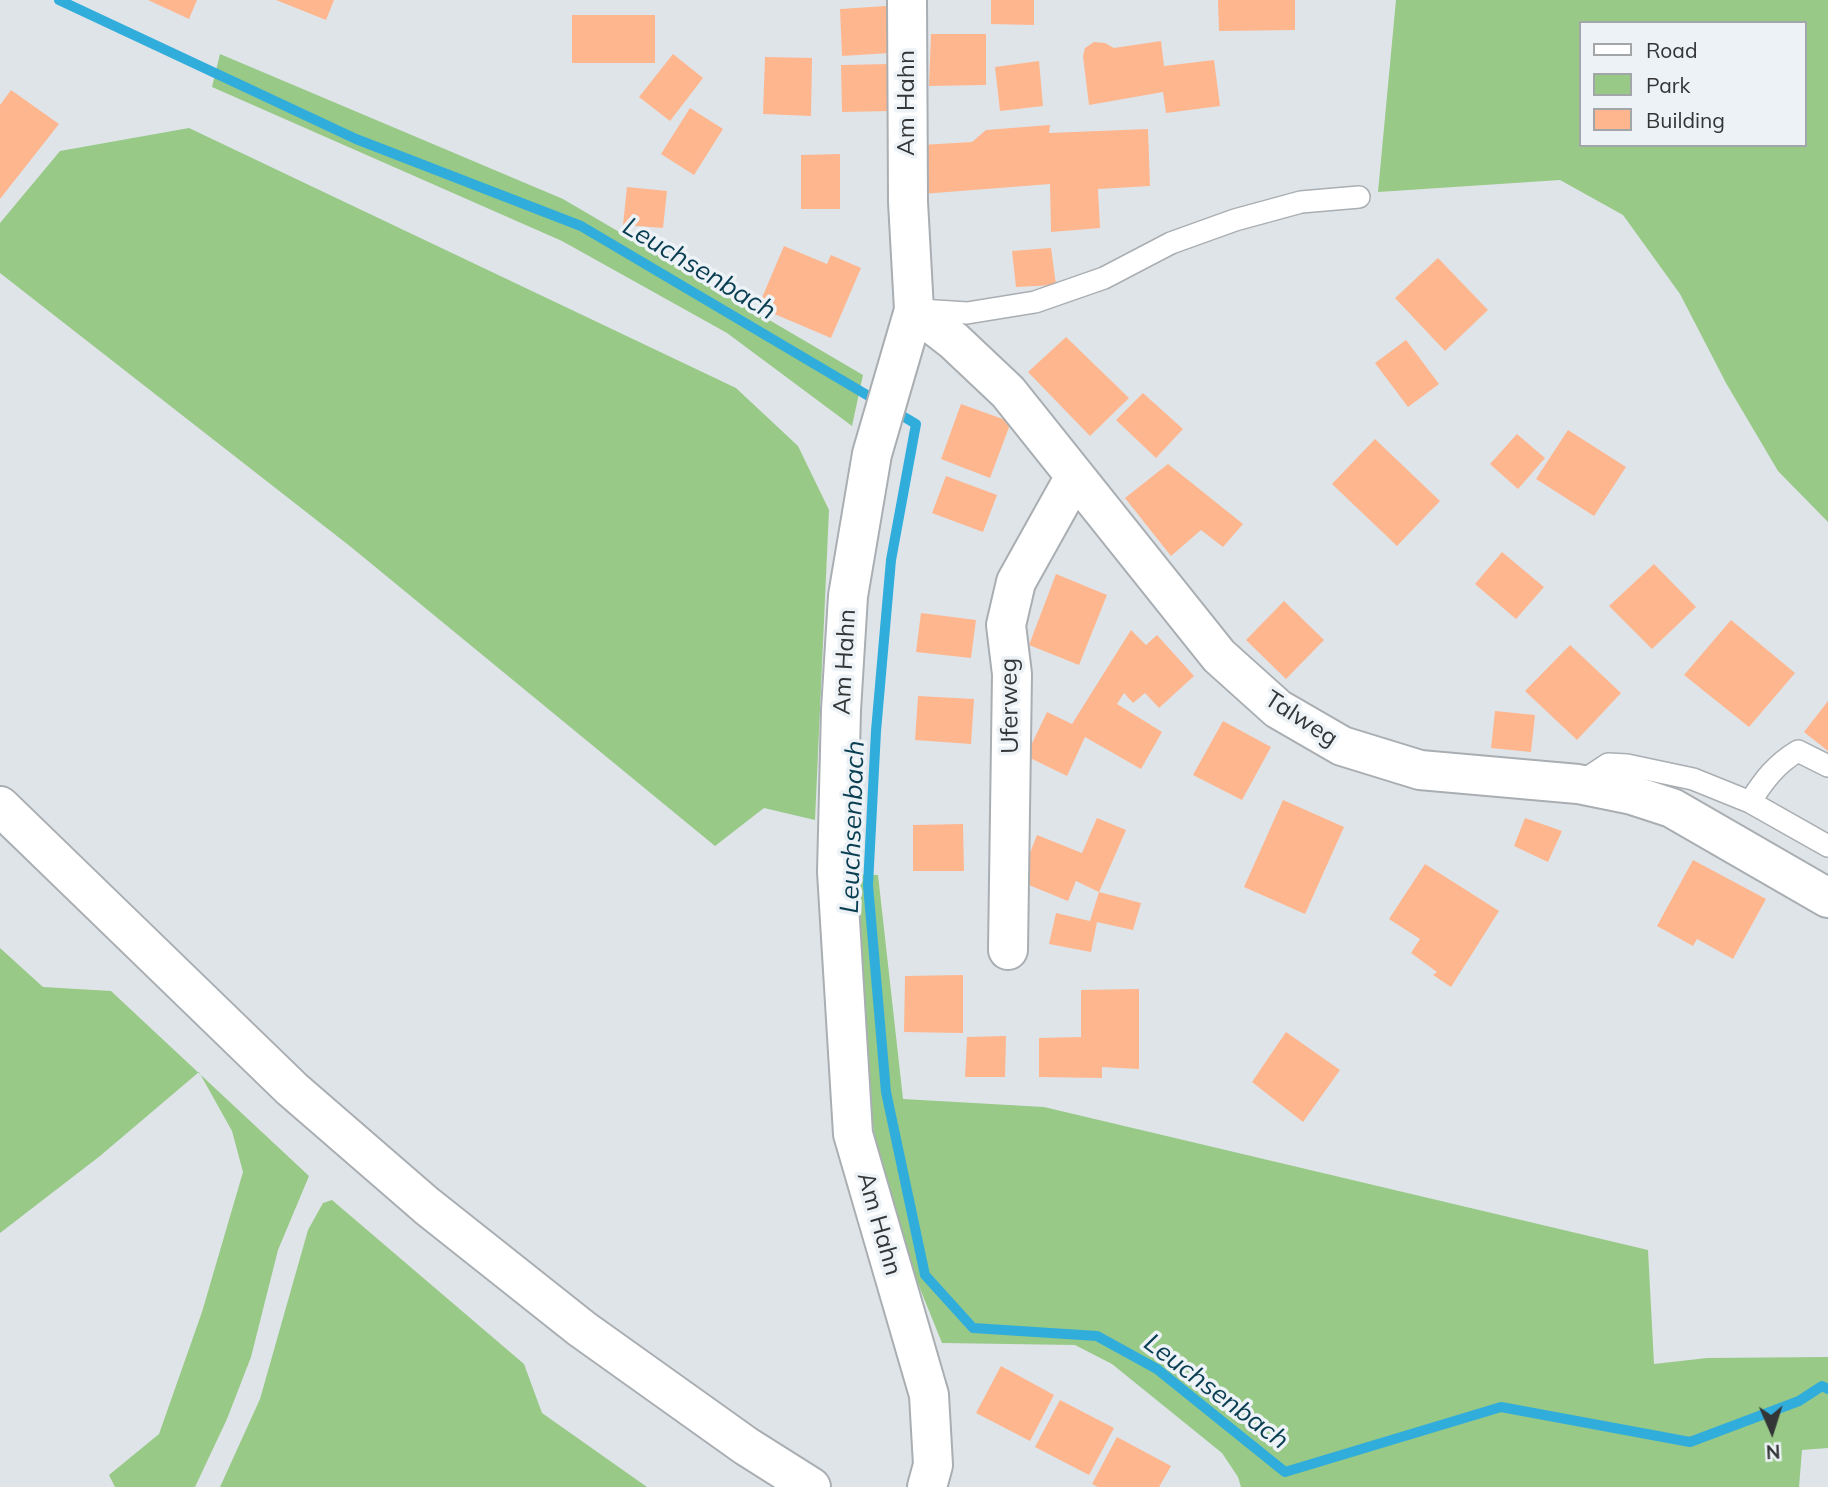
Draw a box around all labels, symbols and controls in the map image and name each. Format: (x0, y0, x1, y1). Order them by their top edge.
legend (1580, 21, 1807, 147)
text: Road (1646, 37, 1697, 63)
street label: Am Hahn (893, 50, 921, 156)
text: Park (1646, 72, 1690, 98)
text: Building (1646, 107, 1725, 133)
water label: Leuchsenbach (617, 211, 781, 327)
street label: Am Hahn (828, 608, 862, 716)
street label: Uferweg (995, 658, 1025, 754)
street label: Talweg (1259, 685, 1343, 753)
water label: Leuchsenbach (834, 740, 872, 914)
street label: Am Hahn (851, 1169, 907, 1279)
water label: Leuchsenbach (1138, 1328, 1294, 1456)
north arrow (1737, 1396, 1807, 1466)
text: N (1765, 1440, 1781, 1464)

